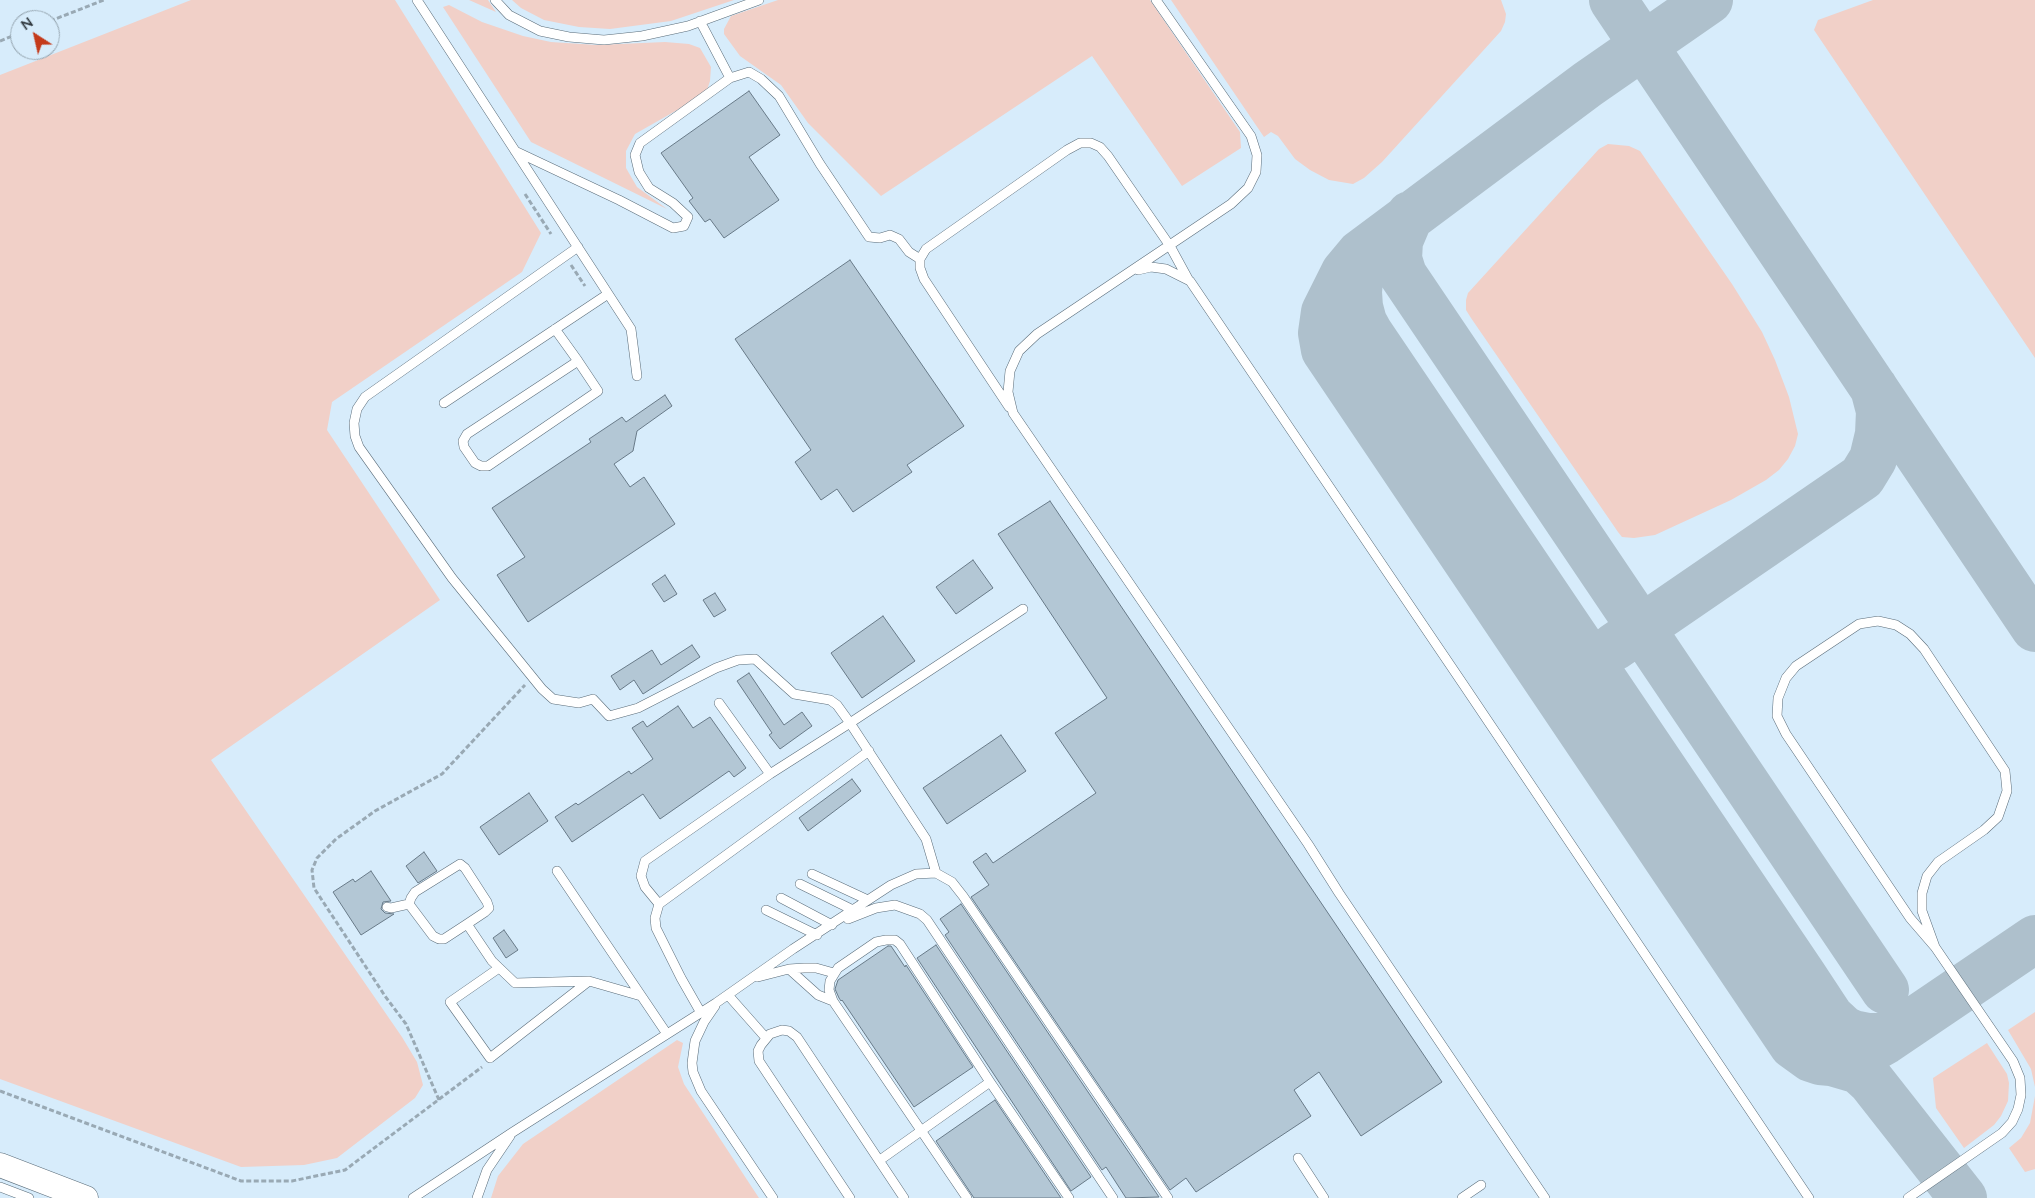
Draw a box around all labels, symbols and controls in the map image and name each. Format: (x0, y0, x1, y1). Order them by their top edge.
north arrow (10, 10, 60, 60)
text: N (17, 13, 36, 33)

